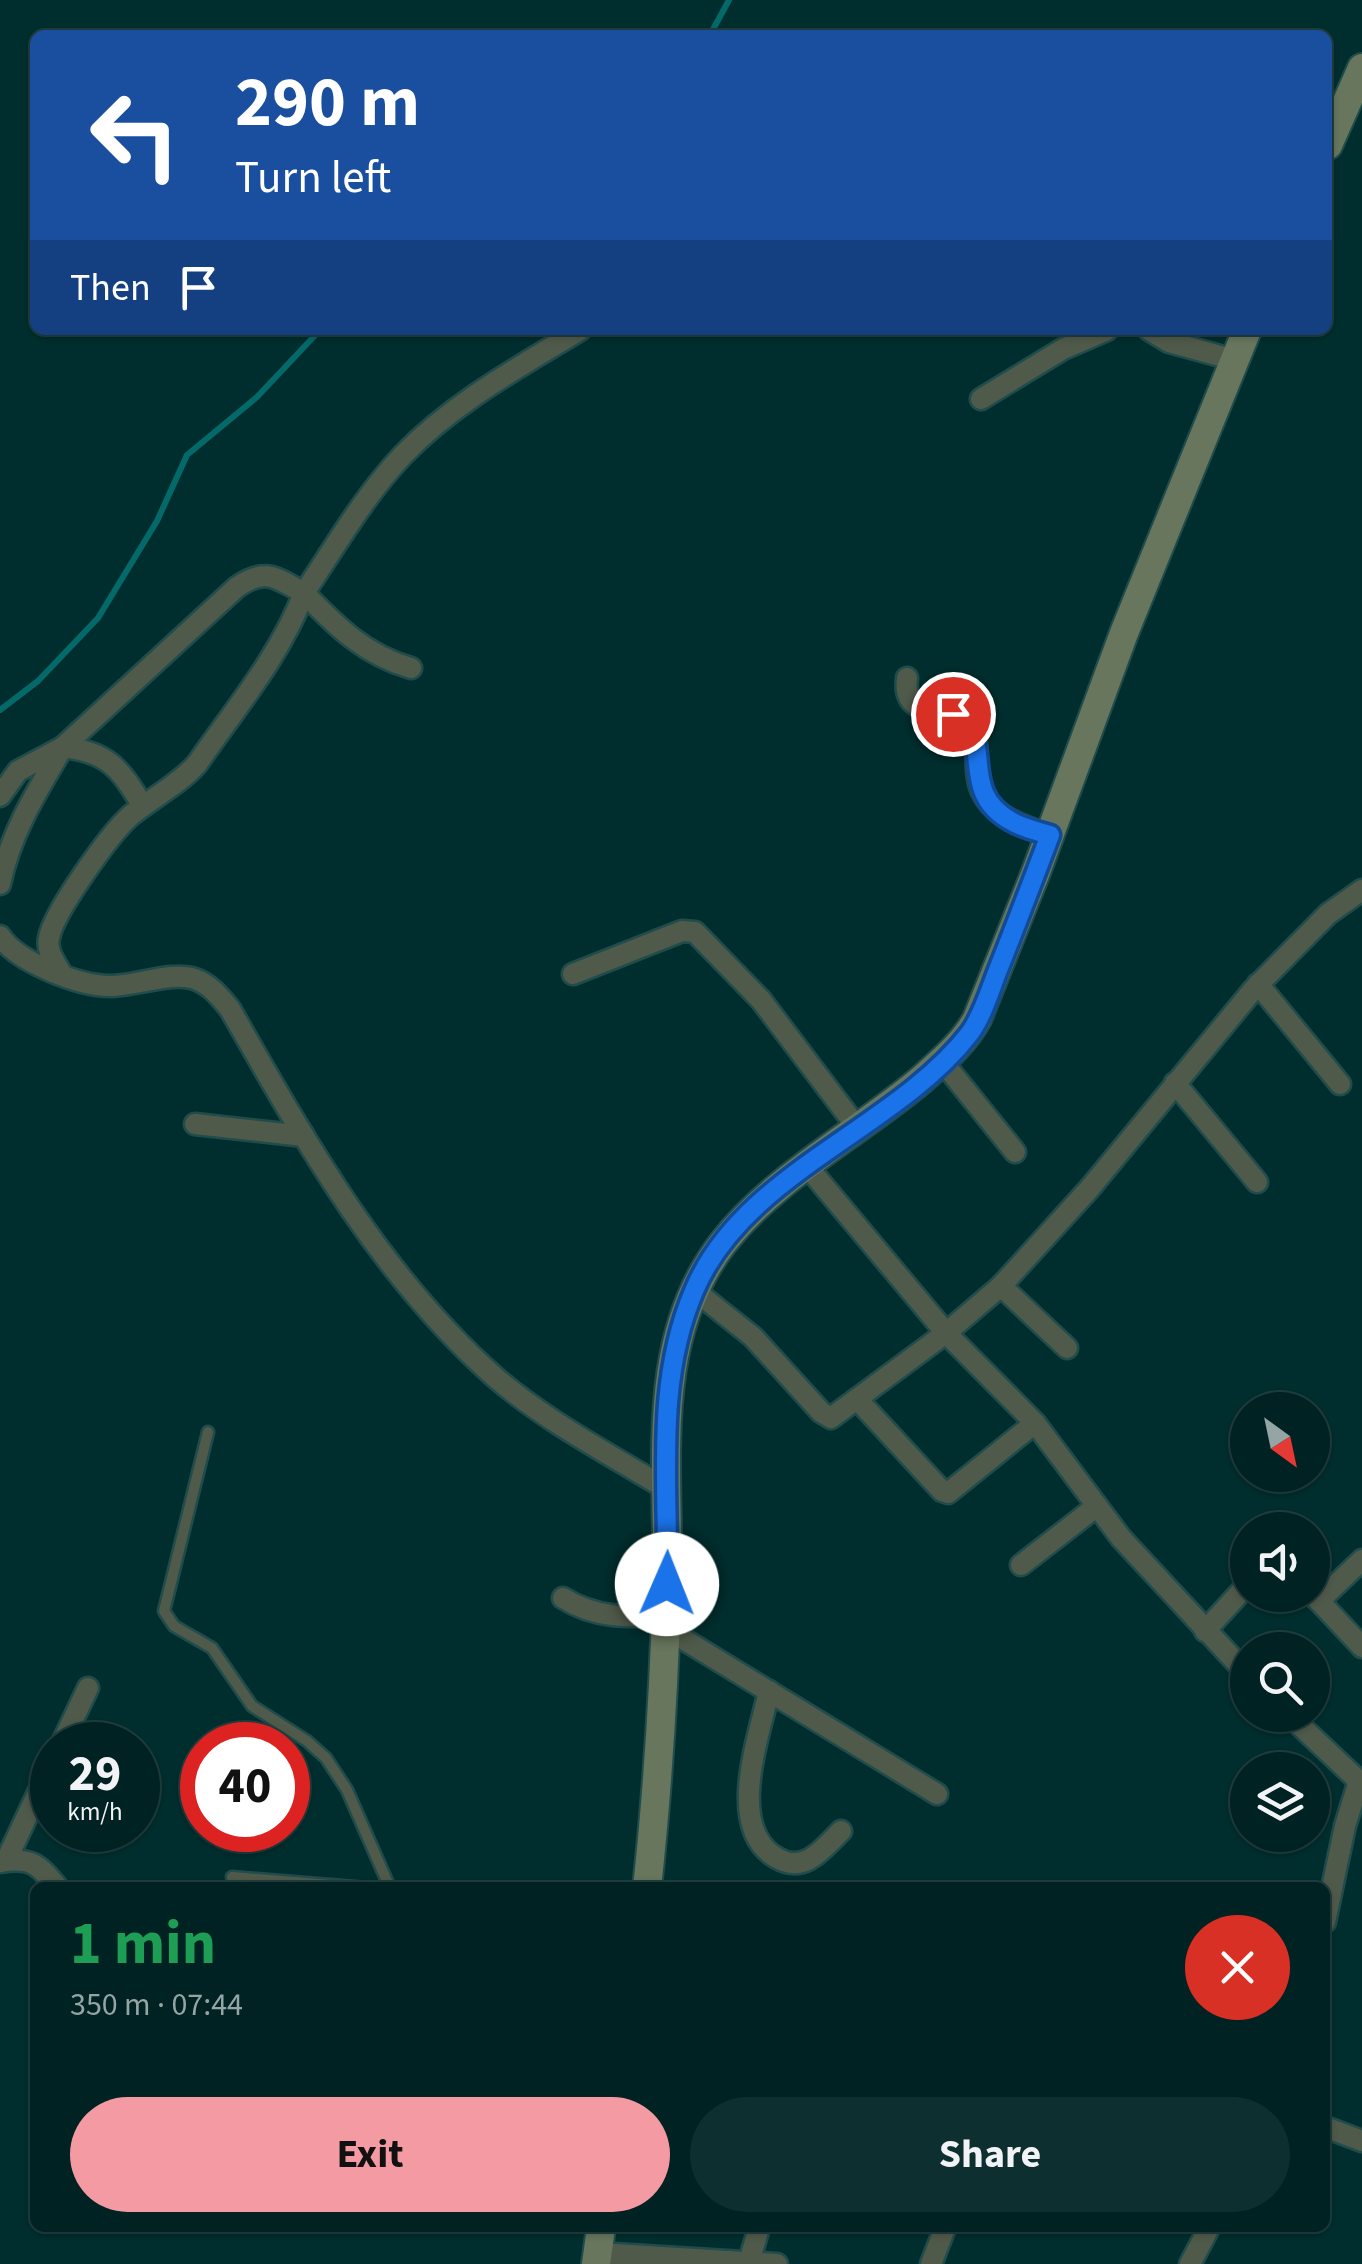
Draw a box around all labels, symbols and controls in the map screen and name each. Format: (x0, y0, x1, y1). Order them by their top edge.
text: 290 m (235, 53, 420, 153)
icon: left (70, 70, 200, 200)
text: Turn left (235, 146, 391, 210)
icon: arrive (171, 260, 226, 315)
text: Then (70, 261, 151, 315)
pin (911, 672, 996, 757)
icon: arrive (926, 687, 981, 742)
north arrow (1230, 1392, 1330, 1492)
map controls (1230, 1392, 1330, 1852)
button: sound (1230, 1512, 1330, 1612)
position arrow (615, 1532, 719, 1636)
button: search (1230, 1632, 1330, 1732)
speed limit sign: 40 (180, 1722, 310, 1852)
text: 29 (69, 1739, 121, 1810)
button: layers (1230, 1752, 1330, 1852)
text: km/h (67, 1794, 123, 1830)
text: 1 min (70, 1902, 216, 1987)
button: close (1185, 1915, 1290, 2020)
text: 350 m · 07:44 (70, 1982, 243, 2028)
button: Exit (70, 2097, 670, 2212)
button: Share (690, 2097, 1290, 2212)

